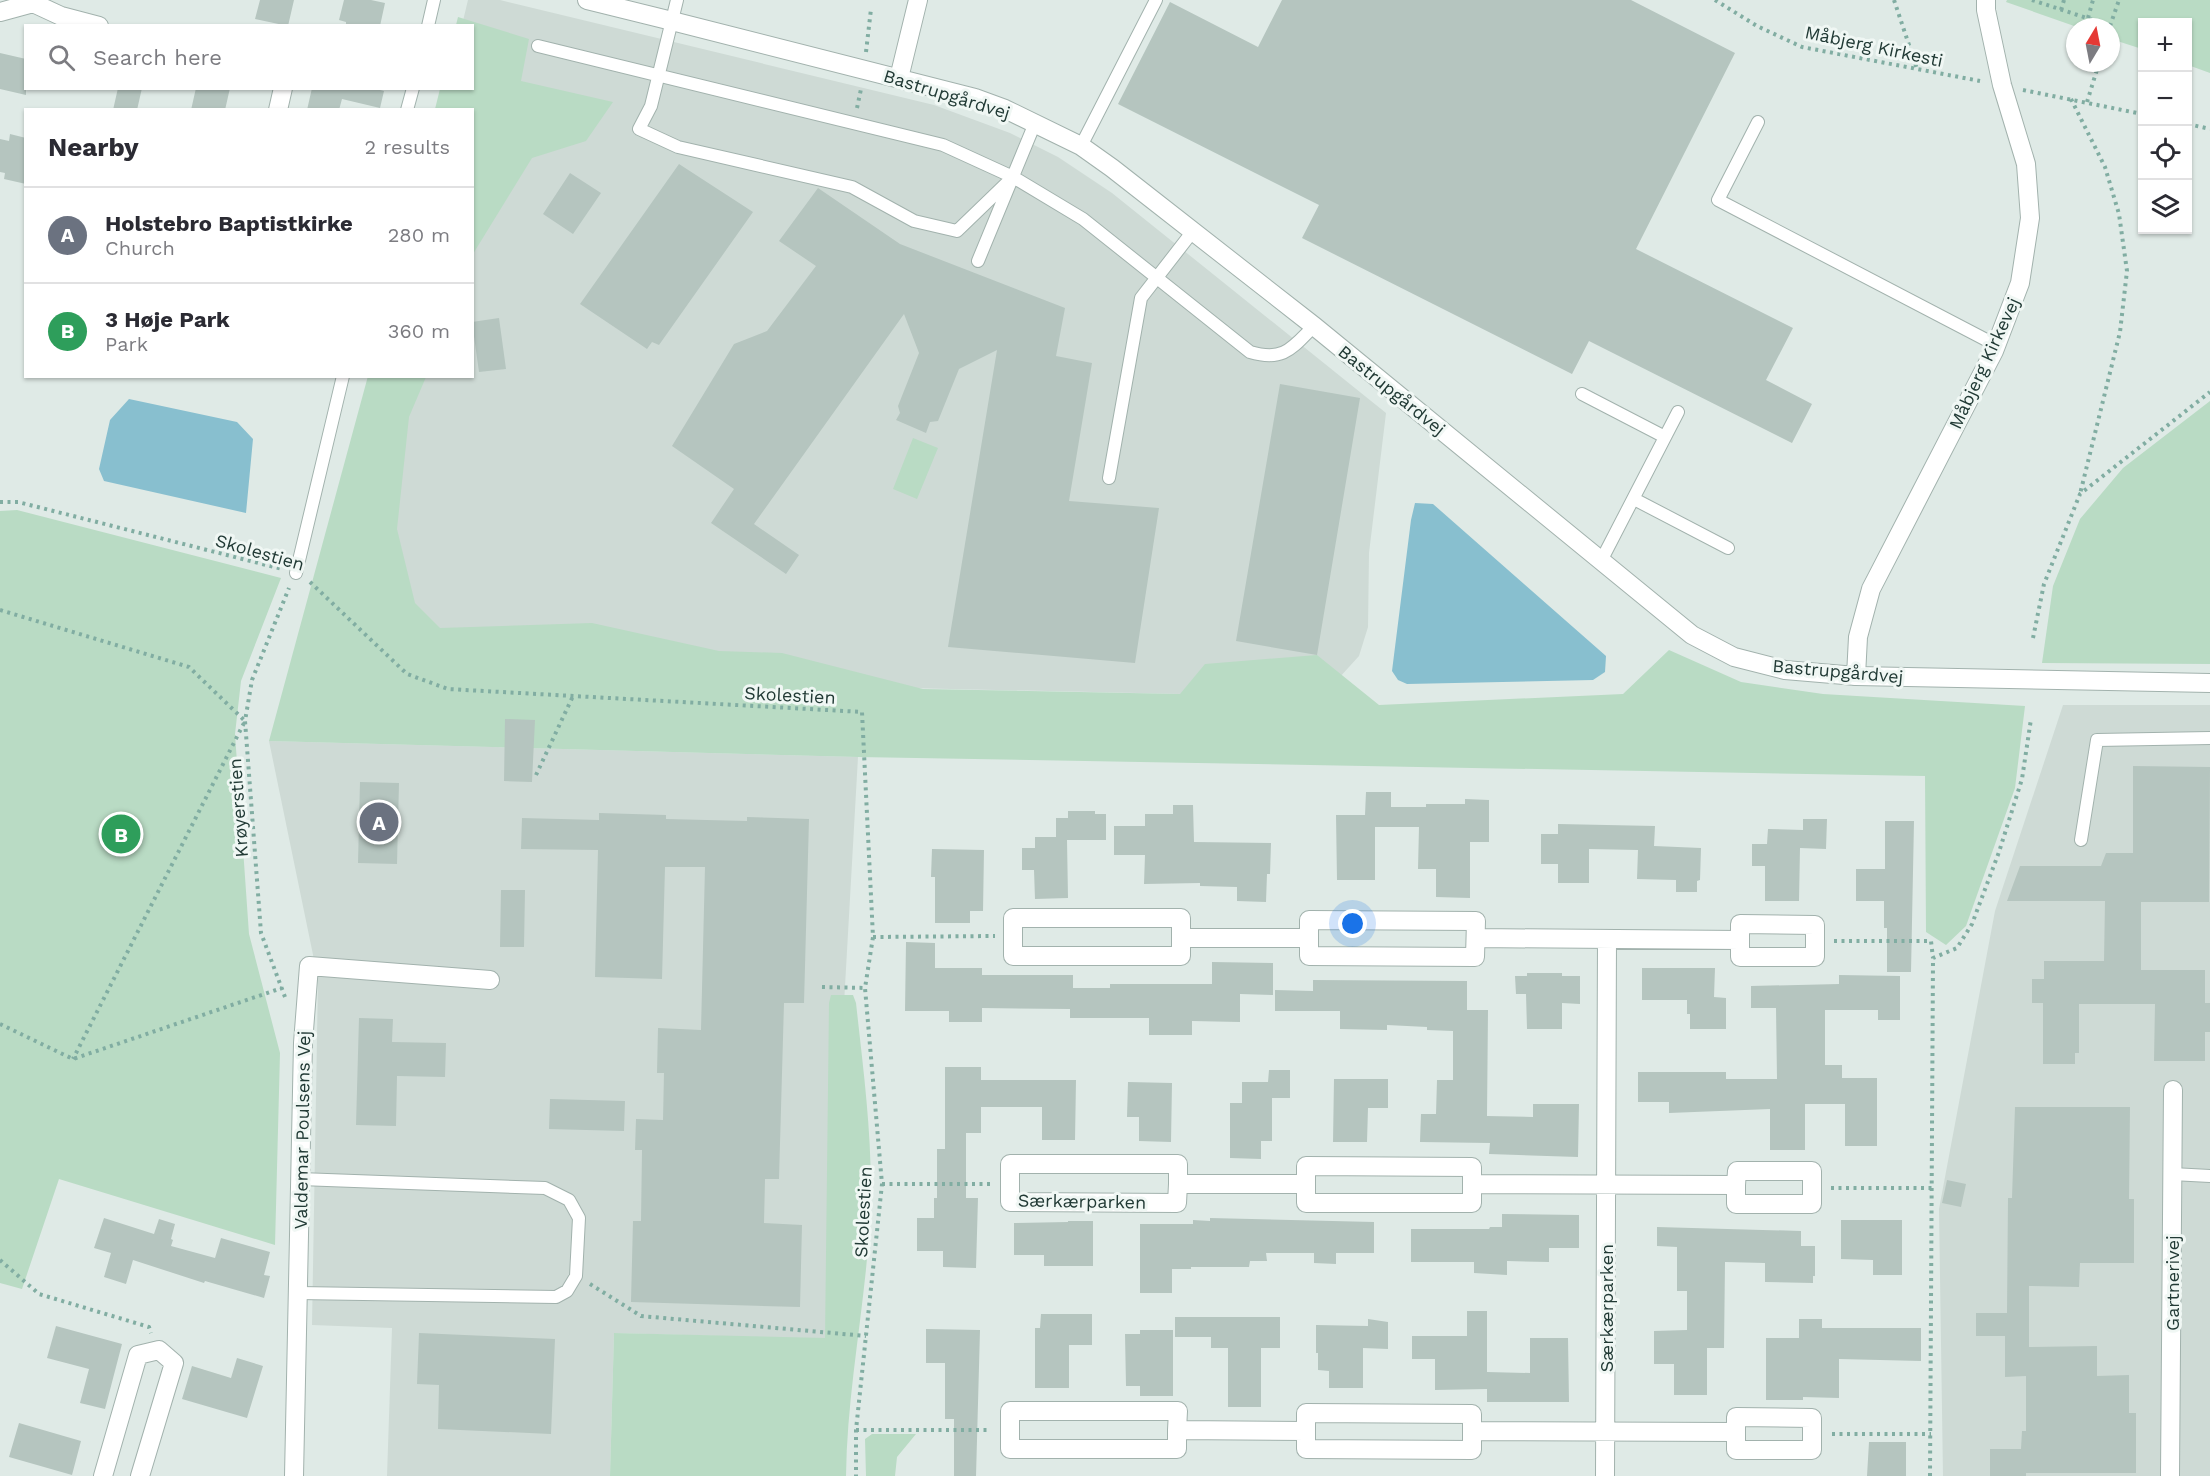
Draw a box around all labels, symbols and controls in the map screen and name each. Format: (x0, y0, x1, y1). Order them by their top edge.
north arrow (2066, 18, 2120, 72)
map controls (2138, 18, 2192, 234)
button: + (2138, 18, 2192, 72)
street label: Måbjerg Kirkesti (1803, 21, 1945, 71)
search box (24, 24, 474, 90)
icon: search (45, 41, 78, 74)
text: Search here (93, 45, 222, 70)
street label: Bastrupgårdvej (881, 65, 1013, 123)
button: − (2138, 72, 2192, 126)
button: locate (2138, 126, 2192, 180)
text: Nearby (48, 132, 139, 162)
text: 2 results (365, 135, 450, 159)
button: layers (2138, 180, 2192, 234)
text: Holstebro Baptistkirke (105, 211, 353, 236)
text: A (61, 223, 74, 247)
text: 280 m (388, 223, 450, 247)
text: Church (105, 236, 175, 260)
street label: Måbjerg Kirkevej (1944, 294, 2024, 432)
text: 3 Høje Park (105, 307, 230, 332)
text: B (61, 319, 74, 343)
text: 360 m (388, 319, 450, 343)
text: Park (105, 332, 148, 356)
street label: Bastrupgårdvej (1334, 341, 1450, 439)
street label: Skolestien (213, 529, 307, 575)
street label: Bastrupgårdvej (1772, 655, 1904, 687)
street label: Skolestien (744, 682, 836, 708)
street label: Krøyerstien (224, 758, 252, 858)
pin: A (360, 800, 398, 844)
pin: B (102, 812, 140, 856)
your location (1338, 909, 1367, 938)
street label: Valdemar Poulsens Vej (290, 1031, 314, 1229)
street label: Skolestien (850, 1166, 876, 1258)
street label: Særkærparken (1018, 1189, 1146, 1213)
street label: Gartnerivej (2162, 1235, 2183, 1331)
street label: Særkærparken (1596, 1244, 1617, 1372)

